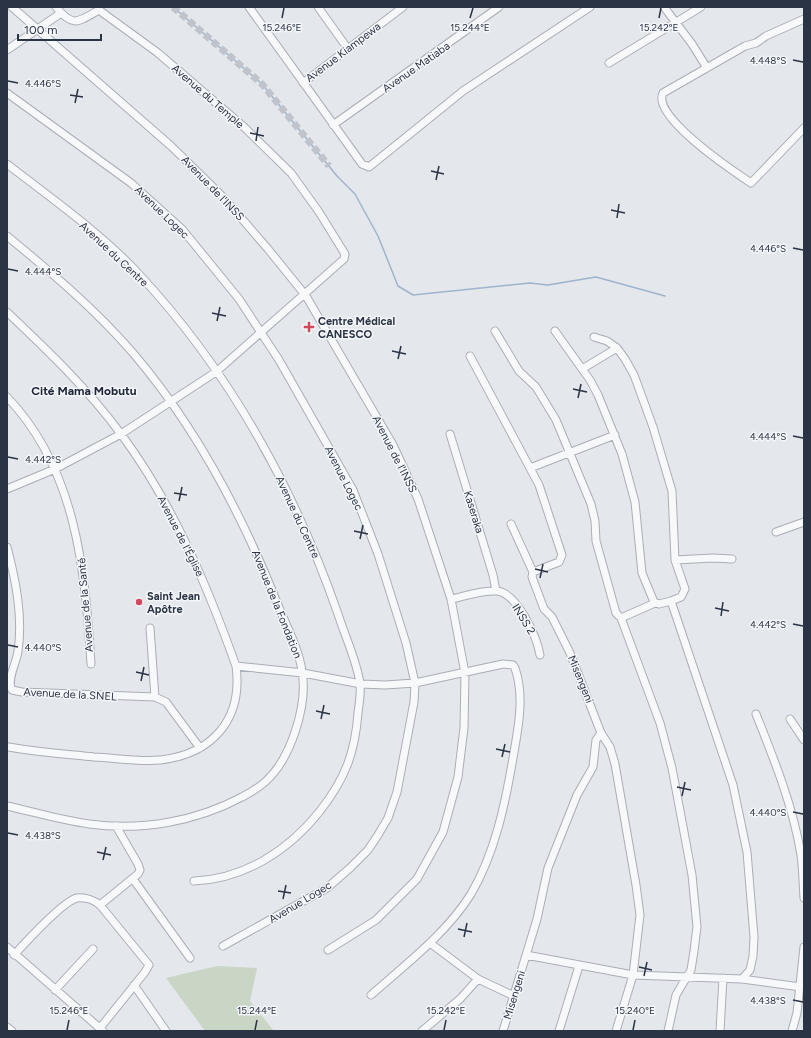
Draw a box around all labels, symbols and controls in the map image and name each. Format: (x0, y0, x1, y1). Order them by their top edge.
scale bar (18, 16, 101, 42)
street label: Avenue Kiampewa (303, 20, 383, 85)
text: 15.246°E (262, 21, 302, 34)
text: 15.244°E (450, 21, 490, 34)
text: 15.242°E (640, 21, 679, 34)
text: 100 m (24, 23, 58, 37)
street label: Avenue Matiaba (380, 39, 452, 95)
text: 4.448°S (750, 54, 786, 67)
street label: Avenue du Temple (169, 62, 246, 131)
text: 4.446°S (25, 77, 61, 90)
street label: Avenue de l'INSS (179, 153, 247, 224)
street label: Avenue Logec (132, 183, 192, 242)
street label: Avenue du Centre (77, 219, 151, 290)
text: 4.446°S (750, 242, 786, 255)
text: 4.444°S (25, 265, 61, 278)
place label: Centre Médical CANESCO (318, 315, 395, 341)
marker: Centre Médical CANESCO (303, 321, 315, 333)
district label: Cité Mama Mobutu (31, 384, 137, 398)
street label: Avenue de l'INSS (370, 414, 420, 495)
text: 4.444°S (750, 430, 786, 443)
street label: Avenue Logec (322, 444, 365, 513)
text: 4.442°S (25, 453, 61, 466)
street label: Avenue du Centre (273, 474, 322, 560)
street label: Kaseraka (461, 489, 486, 535)
street label: Avenue de l'Église (155, 494, 206, 579)
street label: Avenue de la Fondation (249, 548, 304, 660)
street label: Avenue de la Santé (75, 557, 96, 653)
place label: Saint Jean Apôtre (147, 590, 200, 616)
marker: Saint Jean Apôtre (134, 597, 144, 607)
street label: INSS 2 (509, 601, 538, 637)
text: 4.442°S (750, 618, 786, 631)
text: 4.440°S (25, 641, 61, 654)
street label: Misengeni (565, 653, 596, 705)
street label: Avenue de la SNEL (23, 686, 117, 703)
text: 4.440°S (750, 806, 786, 819)
text: 4.438°S (25, 829, 61, 842)
street label: Avenue Logec (267, 879, 334, 926)
street label: Misengeni (501, 969, 528, 1021)
text: 4.438°S (750, 994, 786, 1007)
text: 15.246°E (49, 1004, 89, 1017)
text: 15.244°E (237, 1004, 277, 1017)
text: 15.242°E (427, 1004, 466, 1017)
text: 15.240°E (615, 1004, 655, 1017)

